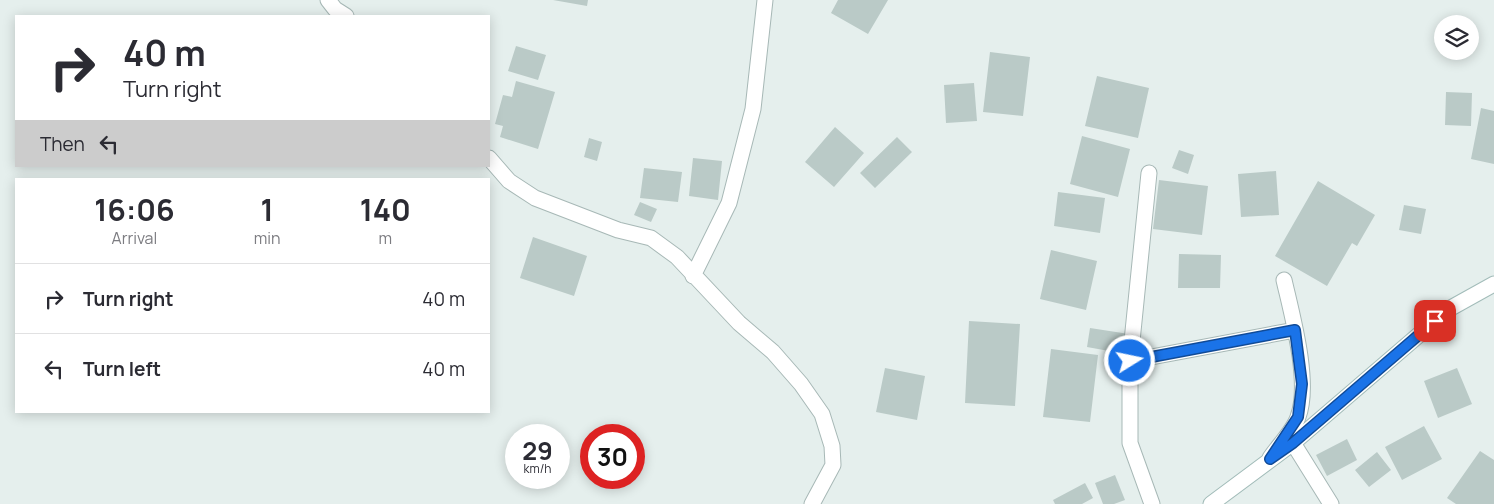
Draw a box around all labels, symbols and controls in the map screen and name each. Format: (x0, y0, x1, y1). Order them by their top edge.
map controls (1434, 15, 1479, 60)
button: layers (1434, 15, 1479, 60)
text: 40 m (123, 29, 206, 77)
icon: right (40, 35, 105, 100)
text: Turn right (123, 74, 221, 104)
icon: left (95, 130, 123, 158)
text: Then (40, 131, 85, 157)
text: 16:06 (94, 189, 175, 230)
text: 1 (261, 189, 274, 230)
text: 140 (360, 189, 411, 230)
text: Arrival (112, 227, 157, 249)
text: min (254, 227, 281, 249)
text: m (378, 227, 392, 249)
icon: right (40, 285, 68, 313)
text: Turn right (83, 286, 173, 312)
text: 40 m (422, 286, 465, 312)
pin (1414, 300, 1456, 342)
icon: arrive (1421, 307, 1449, 335)
position arrow (1103, 334, 1155, 386)
icon: left (40, 355, 68, 383)
text: Turn left (83, 356, 161, 382)
text: 40 m (422, 356, 465, 382)
speed limit sign: 30 (580, 424, 645, 489)
text: 29 (522, 433, 553, 468)
text: km/h (524, 460, 551, 477)

